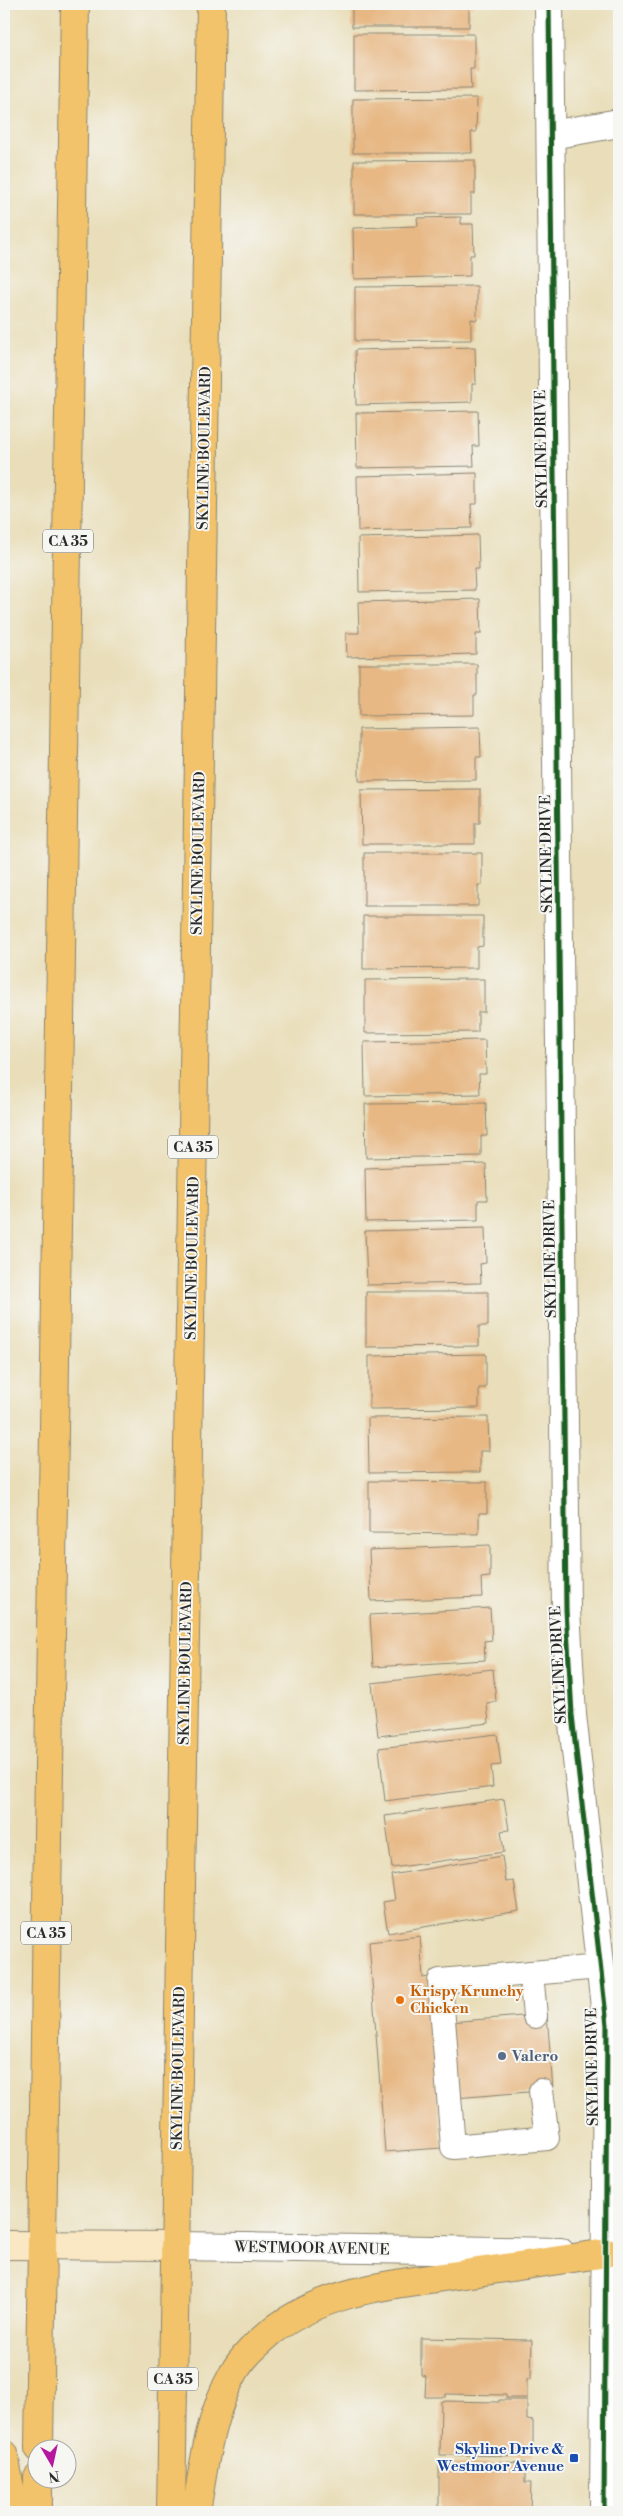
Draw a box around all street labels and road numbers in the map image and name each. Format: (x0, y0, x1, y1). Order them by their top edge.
street label: SKYLINE BOULEVARD (194, 366, 215, 530)
street label: SKYLINE DRIVE (531, 390, 552, 508)
road number: CA 35 (43, 530, 93, 552)
street label: SKYLINE BOULEVARD (188, 771, 209, 935)
street label: SKYLINE DRIVE (536, 795, 557, 913)
road number: CA 35 (168, 1136, 218, 1158)
street label: SKYLINE BOULEVARD (182, 1176, 203, 1340)
street label: SKYLINE DRIVE (540, 1200, 561, 1318)
street label: SKYLINE BOULEVARD (175, 1581, 196, 1745)
street label: SKYLINE DRIVE (546, 1605, 571, 1725)
road number: CA 35 (21, 1922, 71, 1945)
street label: SKYLINE BOULEVARD (168, 1986, 189, 2150)
street label: SKYLINE DRIVE (582, 2008, 603, 2126)
street label: WESTMOOR AVENUE (233, 2238, 390, 2259)
road number: CA 35 (148, 2368, 198, 2390)

